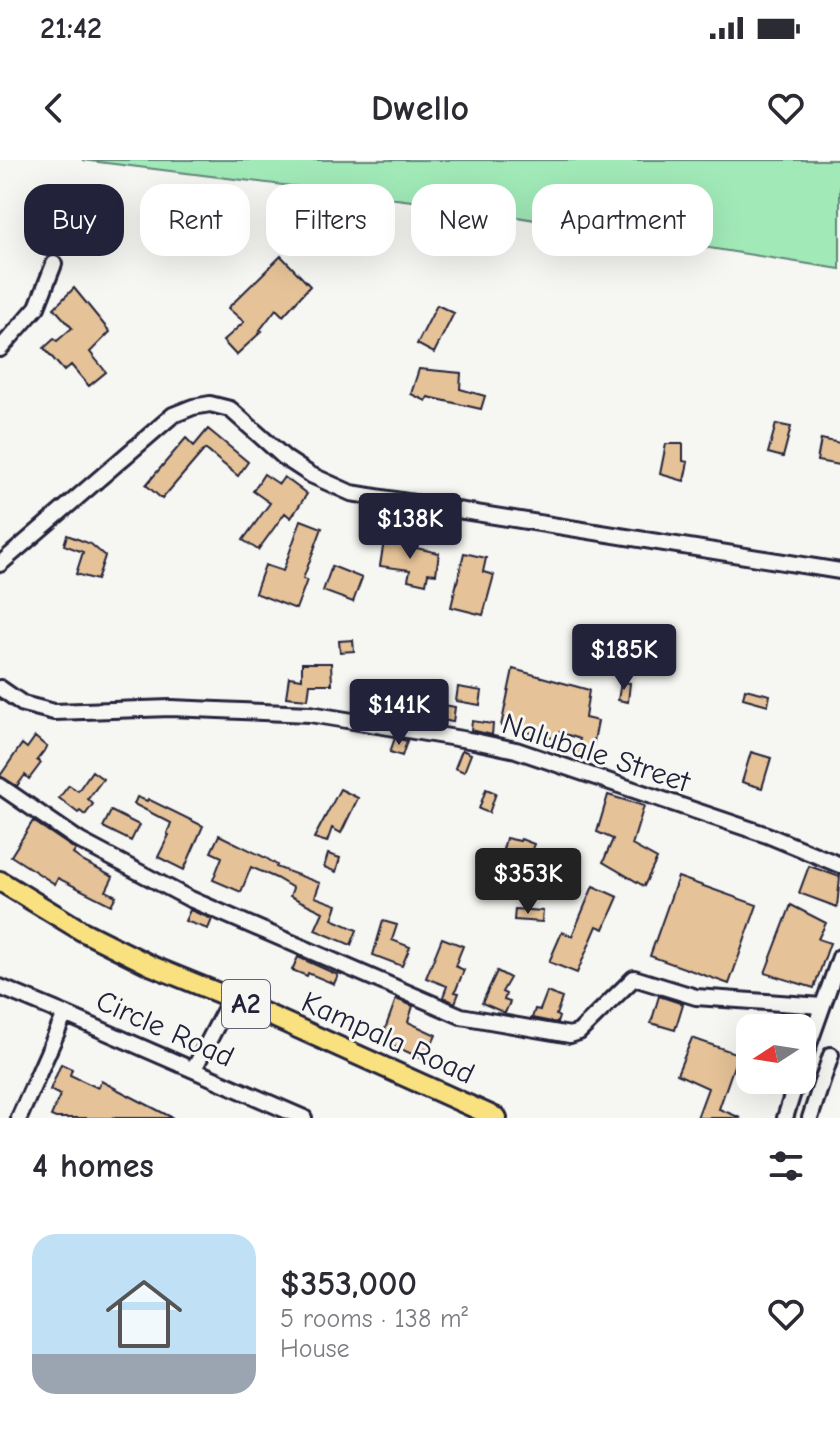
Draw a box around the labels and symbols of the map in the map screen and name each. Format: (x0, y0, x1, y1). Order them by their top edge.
pin: $138K (354, 493, 466, 561)
pin: $185K (568, 624, 680, 692)
pin: $141K (343, 679, 455, 747)
street label: Nalubale Street (498, 706, 696, 800)
pin: $353K (472, 848, 584, 916)
road number: A2 (222, 980, 270, 1028)
street label: Circle Road (91, 983, 239, 1075)
street label: Kampala Road (296, 984, 480, 1092)
north arrow (736, 1014, 816, 1094)

